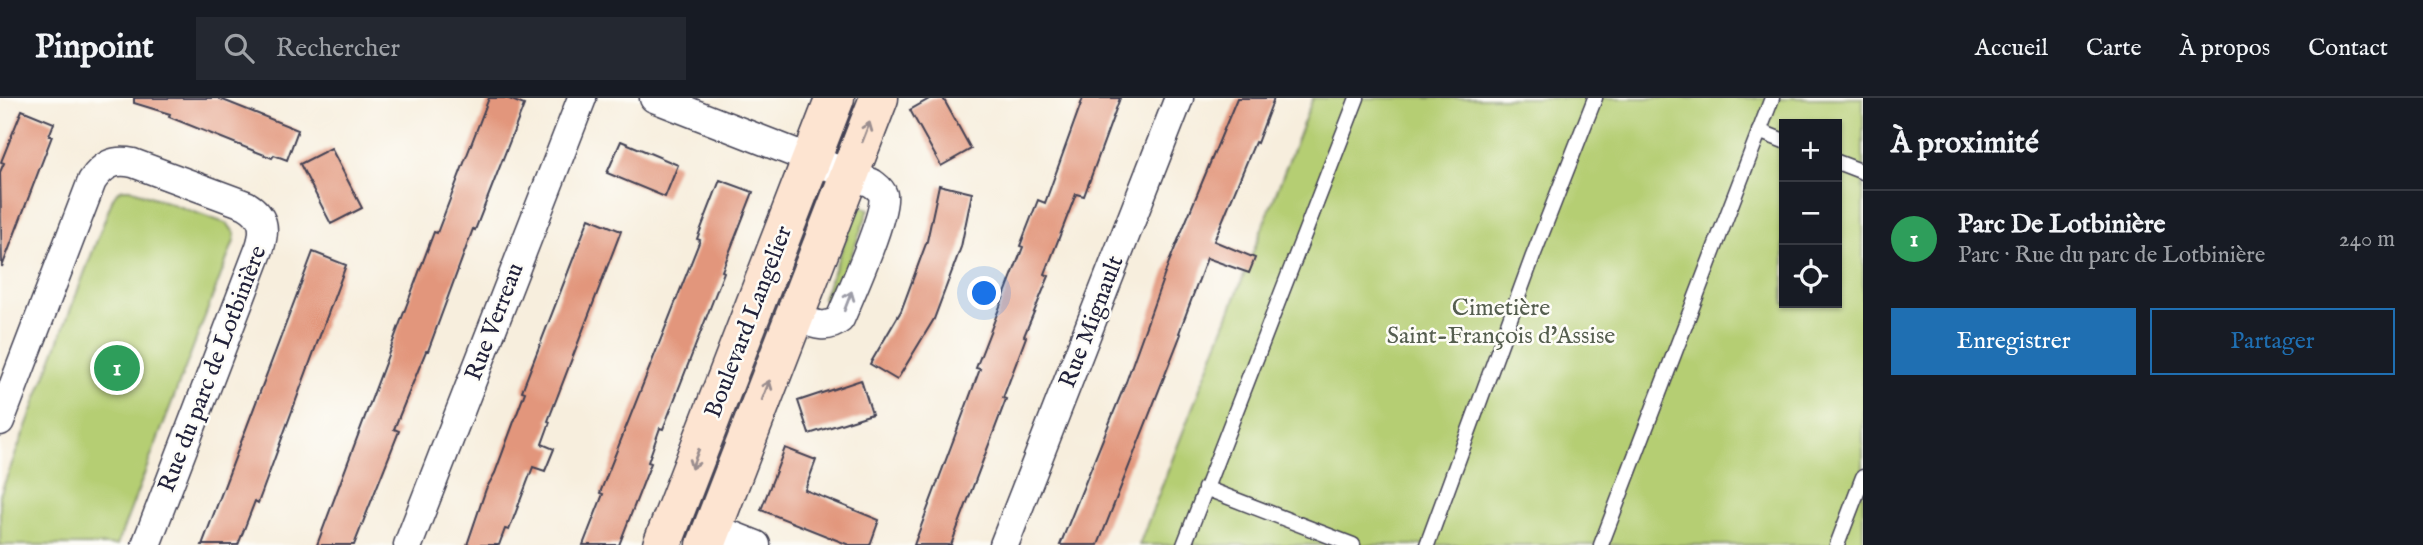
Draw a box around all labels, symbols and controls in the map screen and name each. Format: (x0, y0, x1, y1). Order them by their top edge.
search box (196, 17, 686, 80)
text: Pinpoint (35, 27, 154, 69)
icon: search (220, 29, 258, 67)
text: Rechercher (276, 32, 400, 65)
text: Accueil (1975, 33, 2048, 64)
text: Carte (2086, 33, 2142, 64)
text: À propos (2180, 33, 2270, 64)
text: Contact (2308, 33, 2388, 64)
map controls (1779, 119, 1842, 308)
button: + (1779, 119, 1842, 182)
one-way arrow (860, 122, 873, 143)
text: À proximité (1891, 125, 2039, 163)
button: − (1779, 182, 1842, 245)
text: Parc De Lotbinière (1958, 208, 2166, 241)
street label: Boulevard Langelier (698, 221, 800, 423)
text: 1 (1910, 225, 1918, 254)
text: 240 m (2339, 225, 2395, 254)
street label: Rue du parc de Lotbinière (152, 241, 274, 497)
text: Parc · Rue du parc de Lotbinière (1958, 241, 2265, 270)
button: locate (1779, 245, 1842, 308)
street label: Rue Mignault (1053, 251, 1131, 393)
street label: Rue Verreau (458, 259, 532, 385)
your location (967, 276, 1001, 310)
one-way arrow (842, 290, 855, 312)
park label: Cimetière Saint-François d'Assise (1387, 293, 1615, 352)
button: Enregistrer (1891, 308, 2136, 375)
button: Partager (2150, 308, 2395, 375)
pin: 1 (94, 342, 140, 394)
one-way arrow (761, 380, 774, 402)
one-way arrow (688, 447, 701, 469)

